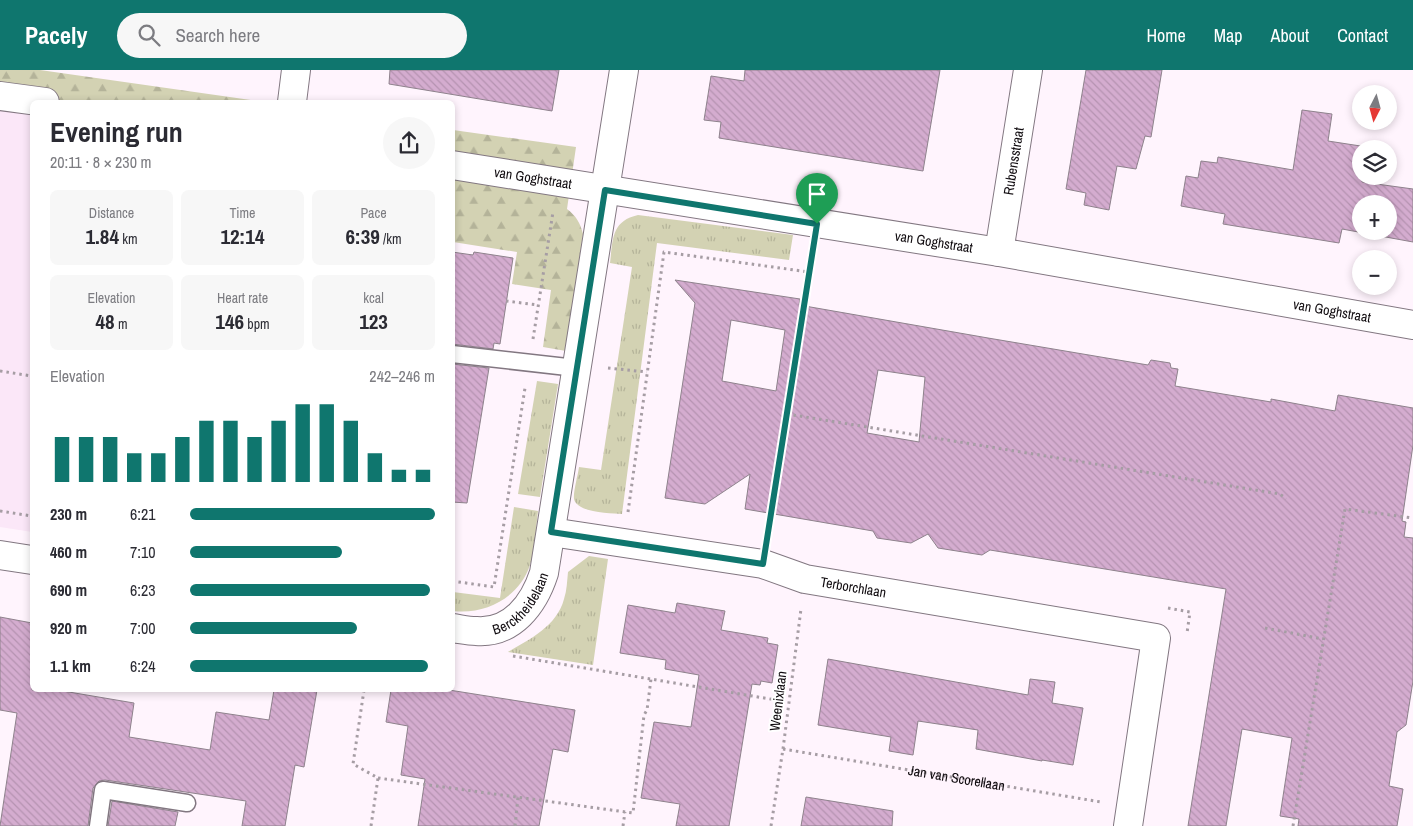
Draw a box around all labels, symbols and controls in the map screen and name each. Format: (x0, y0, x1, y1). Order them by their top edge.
search box (117, 13, 467, 58)
text: Pacely (25, 19, 87, 51)
icon: search (135, 21, 163, 49)
text: Search here (175, 22, 260, 48)
text: Home (1146, 23, 1186, 48)
text: Map (1214, 23, 1243, 48)
text: About (1271, 23, 1309, 48)
text: Contact (1337, 23, 1388, 48)
north arrow (1352, 85, 1398, 130)
map controls (1352, 85, 1397, 295)
text: Evening run (50, 113, 183, 151)
button: share (383, 117, 435, 169)
street label: Rubensstraat (999, 126, 1028, 196)
button: layers (1352, 140, 1397, 185)
text: 20:11 · 8 × 230 m (50, 151, 152, 173)
street label: van Goghstraat (493, 163, 573, 193)
pin (796, 173, 838, 224)
icon: arrive (803, 180, 831, 208)
button: + (1352, 195, 1397, 240)
text: Distance (89, 204, 134, 222)
text: Time (230, 204, 255, 222)
text: Pace (360, 204, 387, 222)
text: 1.84 (85, 222, 119, 251)
text: 12:14 (220, 222, 265, 251)
text: 6:39 (345, 222, 380, 251)
street label: van Goghstraat (894, 227, 974, 257)
text: km (119, 230, 138, 248)
text: /km (380, 230, 402, 248)
button: − (1352, 250, 1397, 295)
text: Elevation (88, 289, 135, 307)
text: Heart rate (217, 289, 268, 307)
text: kcal (363, 289, 384, 307)
street label: van Goghstraat (1292, 295, 1372, 326)
text: 48 (96, 307, 115, 336)
text: 146 (215, 307, 244, 336)
text: 123 (359, 307, 388, 336)
text: m (115, 315, 127, 333)
text: bpm (244, 315, 270, 333)
text: Elevation (50, 365, 105, 387)
text: 242–246 m (369, 365, 435, 387)
text: 230 m (50, 503, 87, 525)
text: 6:21 (130, 503, 156, 525)
text: 460 m (50, 541, 87, 563)
text: 7:10 (130, 541, 156, 563)
street label: Berckheidelaan (490, 570, 553, 639)
street label: Terborchlaan (819, 573, 888, 602)
text: 690 m (50, 579, 87, 601)
text: 6:23 (130, 579, 156, 601)
text: 920 m (50, 617, 87, 639)
text: 7:00 (130, 617, 156, 639)
text: 1.1 km (50, 655, 91, 677)
text: 6:24 (130, 655, 156, 677)
street label: Weenixlaan (765, 670, 791, 732)
street label: Jan van Scorellaan (907, 761, 1006, 795)

